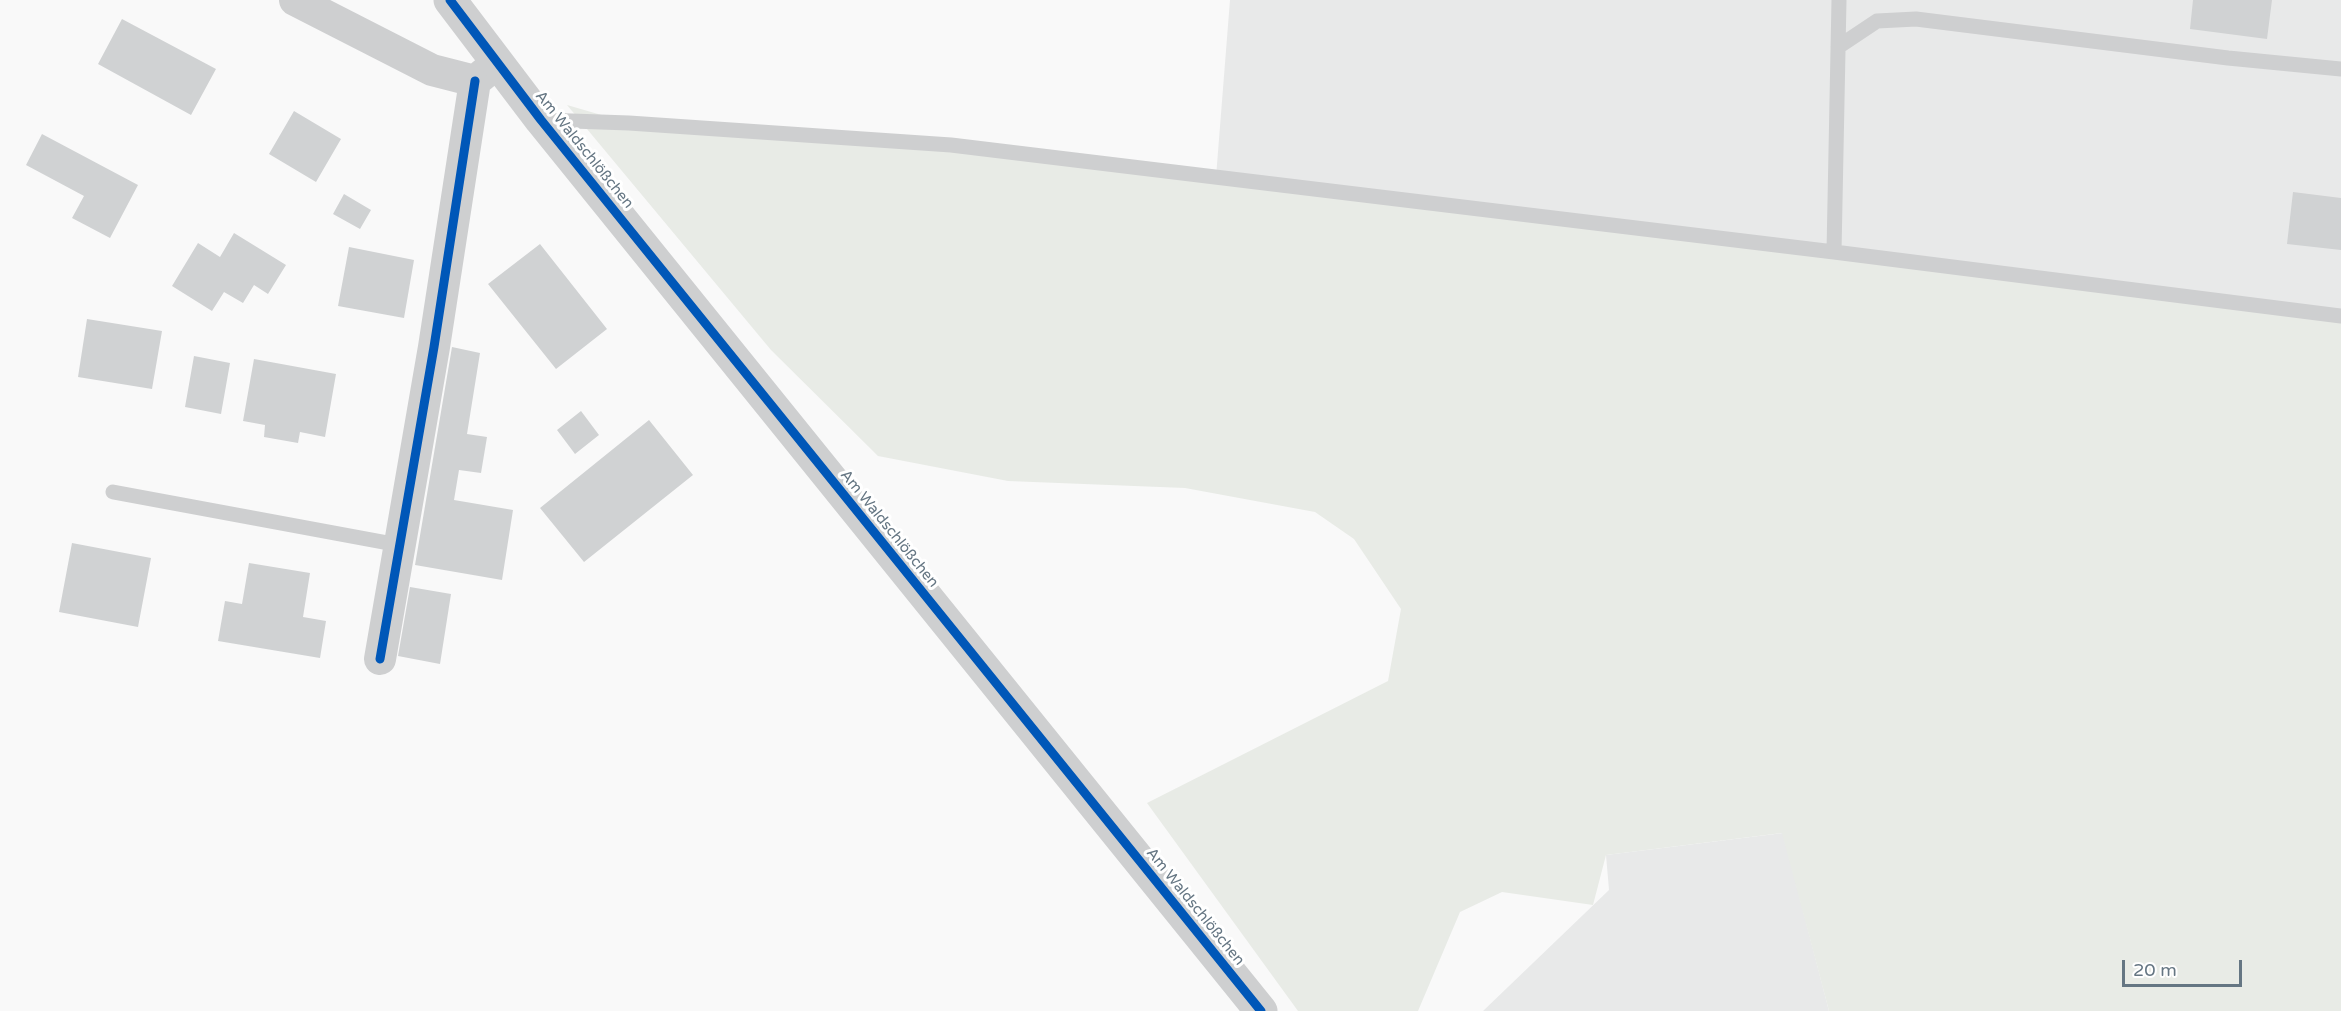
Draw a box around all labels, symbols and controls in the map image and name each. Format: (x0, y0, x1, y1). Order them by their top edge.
street label: Am Waldschlößchen (531, 88, 637, 212)
street label: Am Waldschlößchen (836, 467, 942, 591)
street label: Am Waldschlößchen (1142, 845, 1248, 969)
scale bar (2125, 948, 2245, 986)
text: 20 m (2133, 959, 2177, 981)

